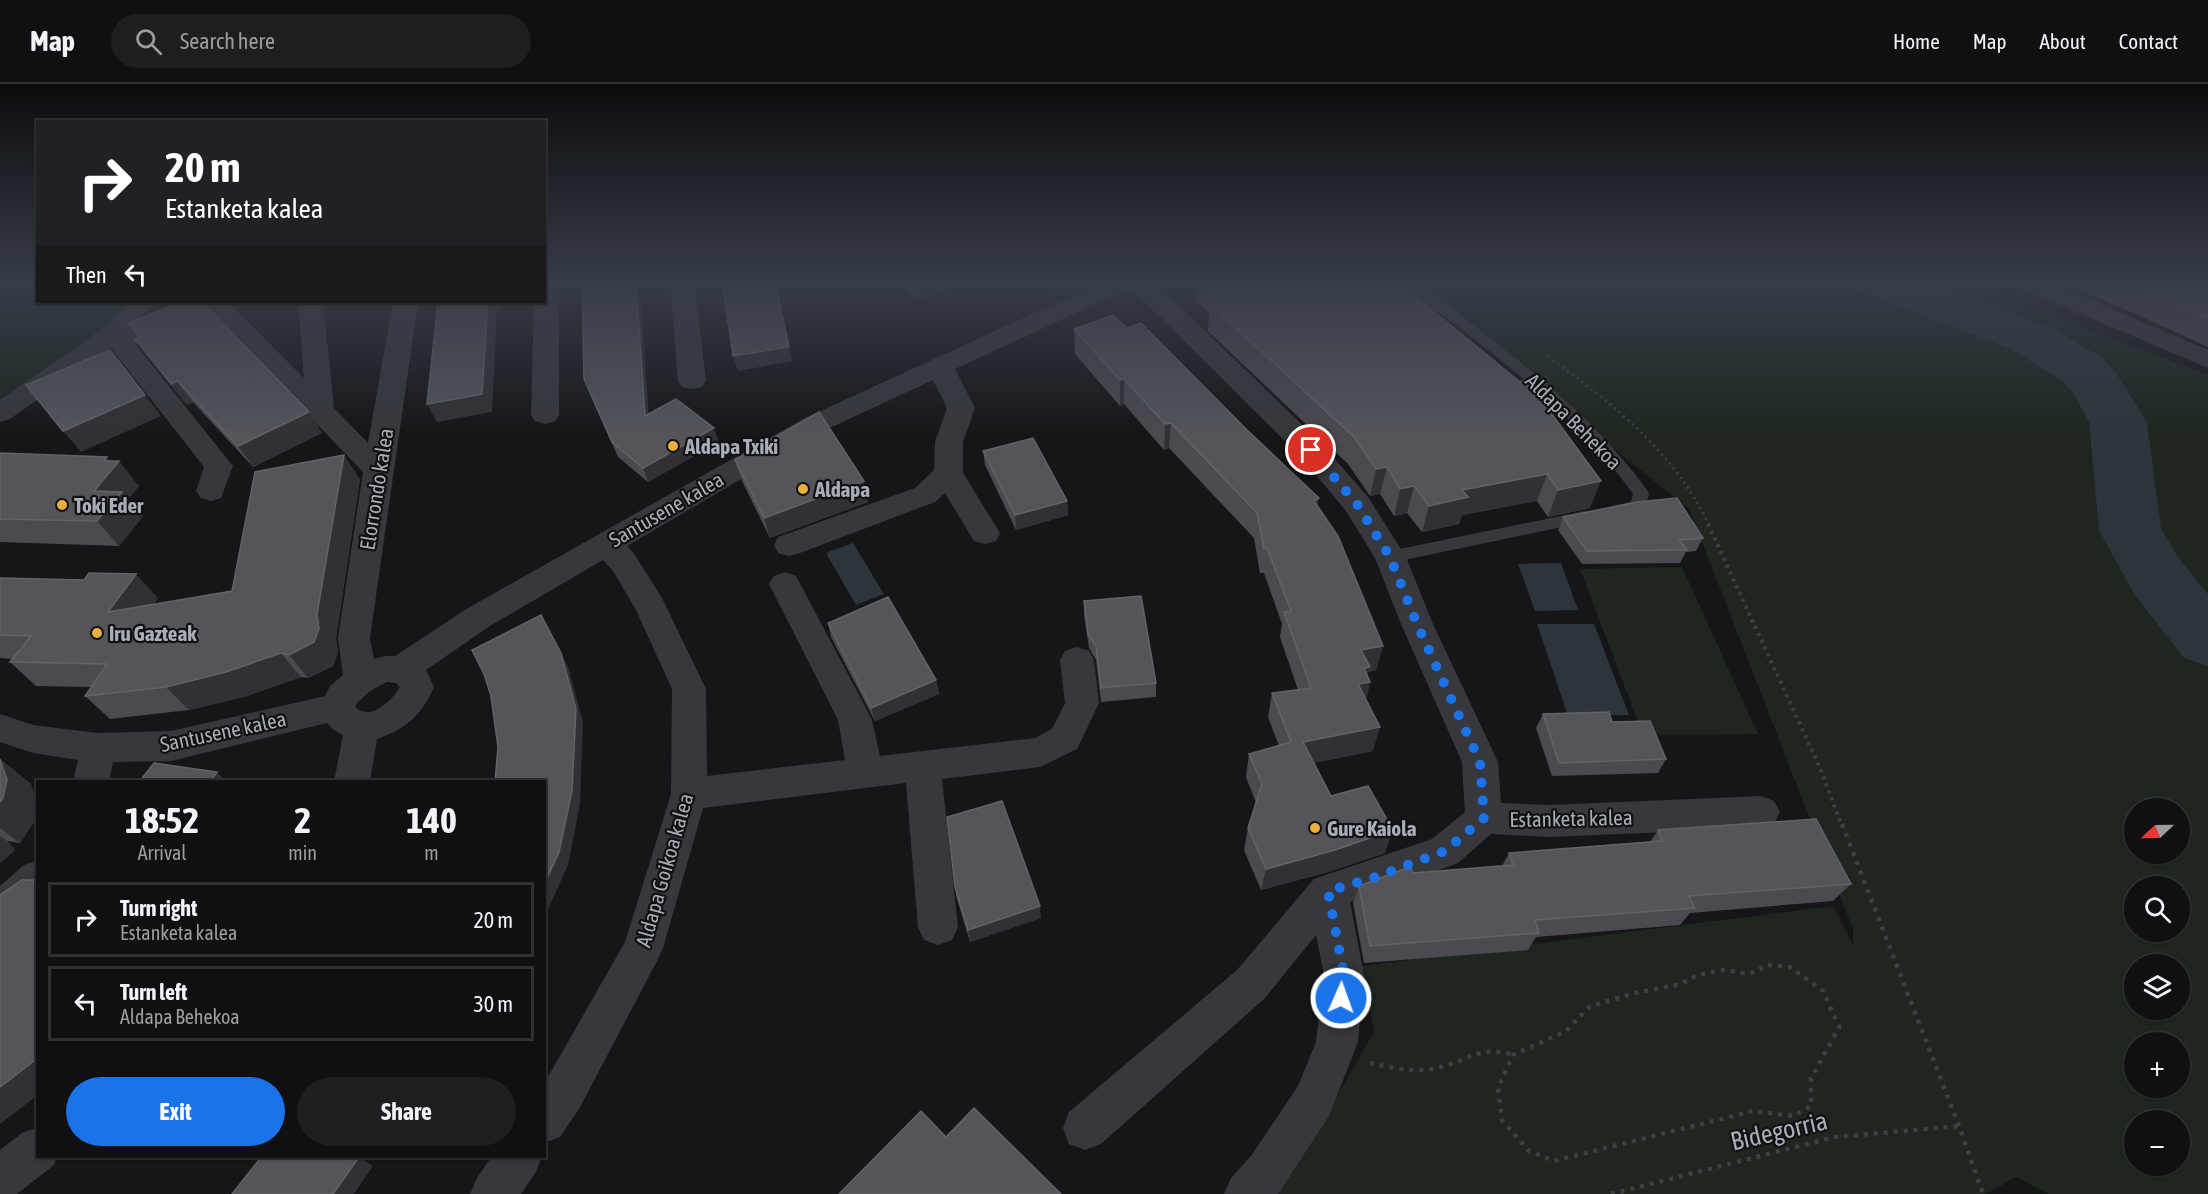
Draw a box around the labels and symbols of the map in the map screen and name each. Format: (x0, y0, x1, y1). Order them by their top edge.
street label: Aldapa Behekoa (1521, 368, 1627, 474)
pin (1285, 424, 1336, 475)
street label: Elorrondo kalea (355, 426, 397, 552)
place label: Aldapa Txiki (684, 434, 778, 458)
marker: Aldapa Txiki (666, 439, 680, 453)
street label: Santusene kalea (604, 467, 728, 551)
place label: Aldapa (814, 477, 870, 501)
marker: Aldapa (796, 482, 810, 496)
place label: Toki Eder (74, 493, 144, 517)
marker: Toki Eder (55, 498, 69, 512)
place label: Iru Gazteak (109, 621, 197, 645)
marker: Iru Gazteak (90, 626, 104, 640)
street label: Santusene kalea (158, 706, 288, 756)
street label: Aldapa Goikoa kalea (631, 790, 697, 950)
north arrow (2124, 798, 2190, 864)
street label: Estanketa kalea (1509, 805, 1633, 831)
place label: Gure Kaiola (1327, 816, 1417, 840)
marker: Gure Kaiola (1308, 821, 1322, 835)
position arrow (1309, 966, 1373, 1030)
street label: Bidegorria (1728, 1105, 1830, 1157)

